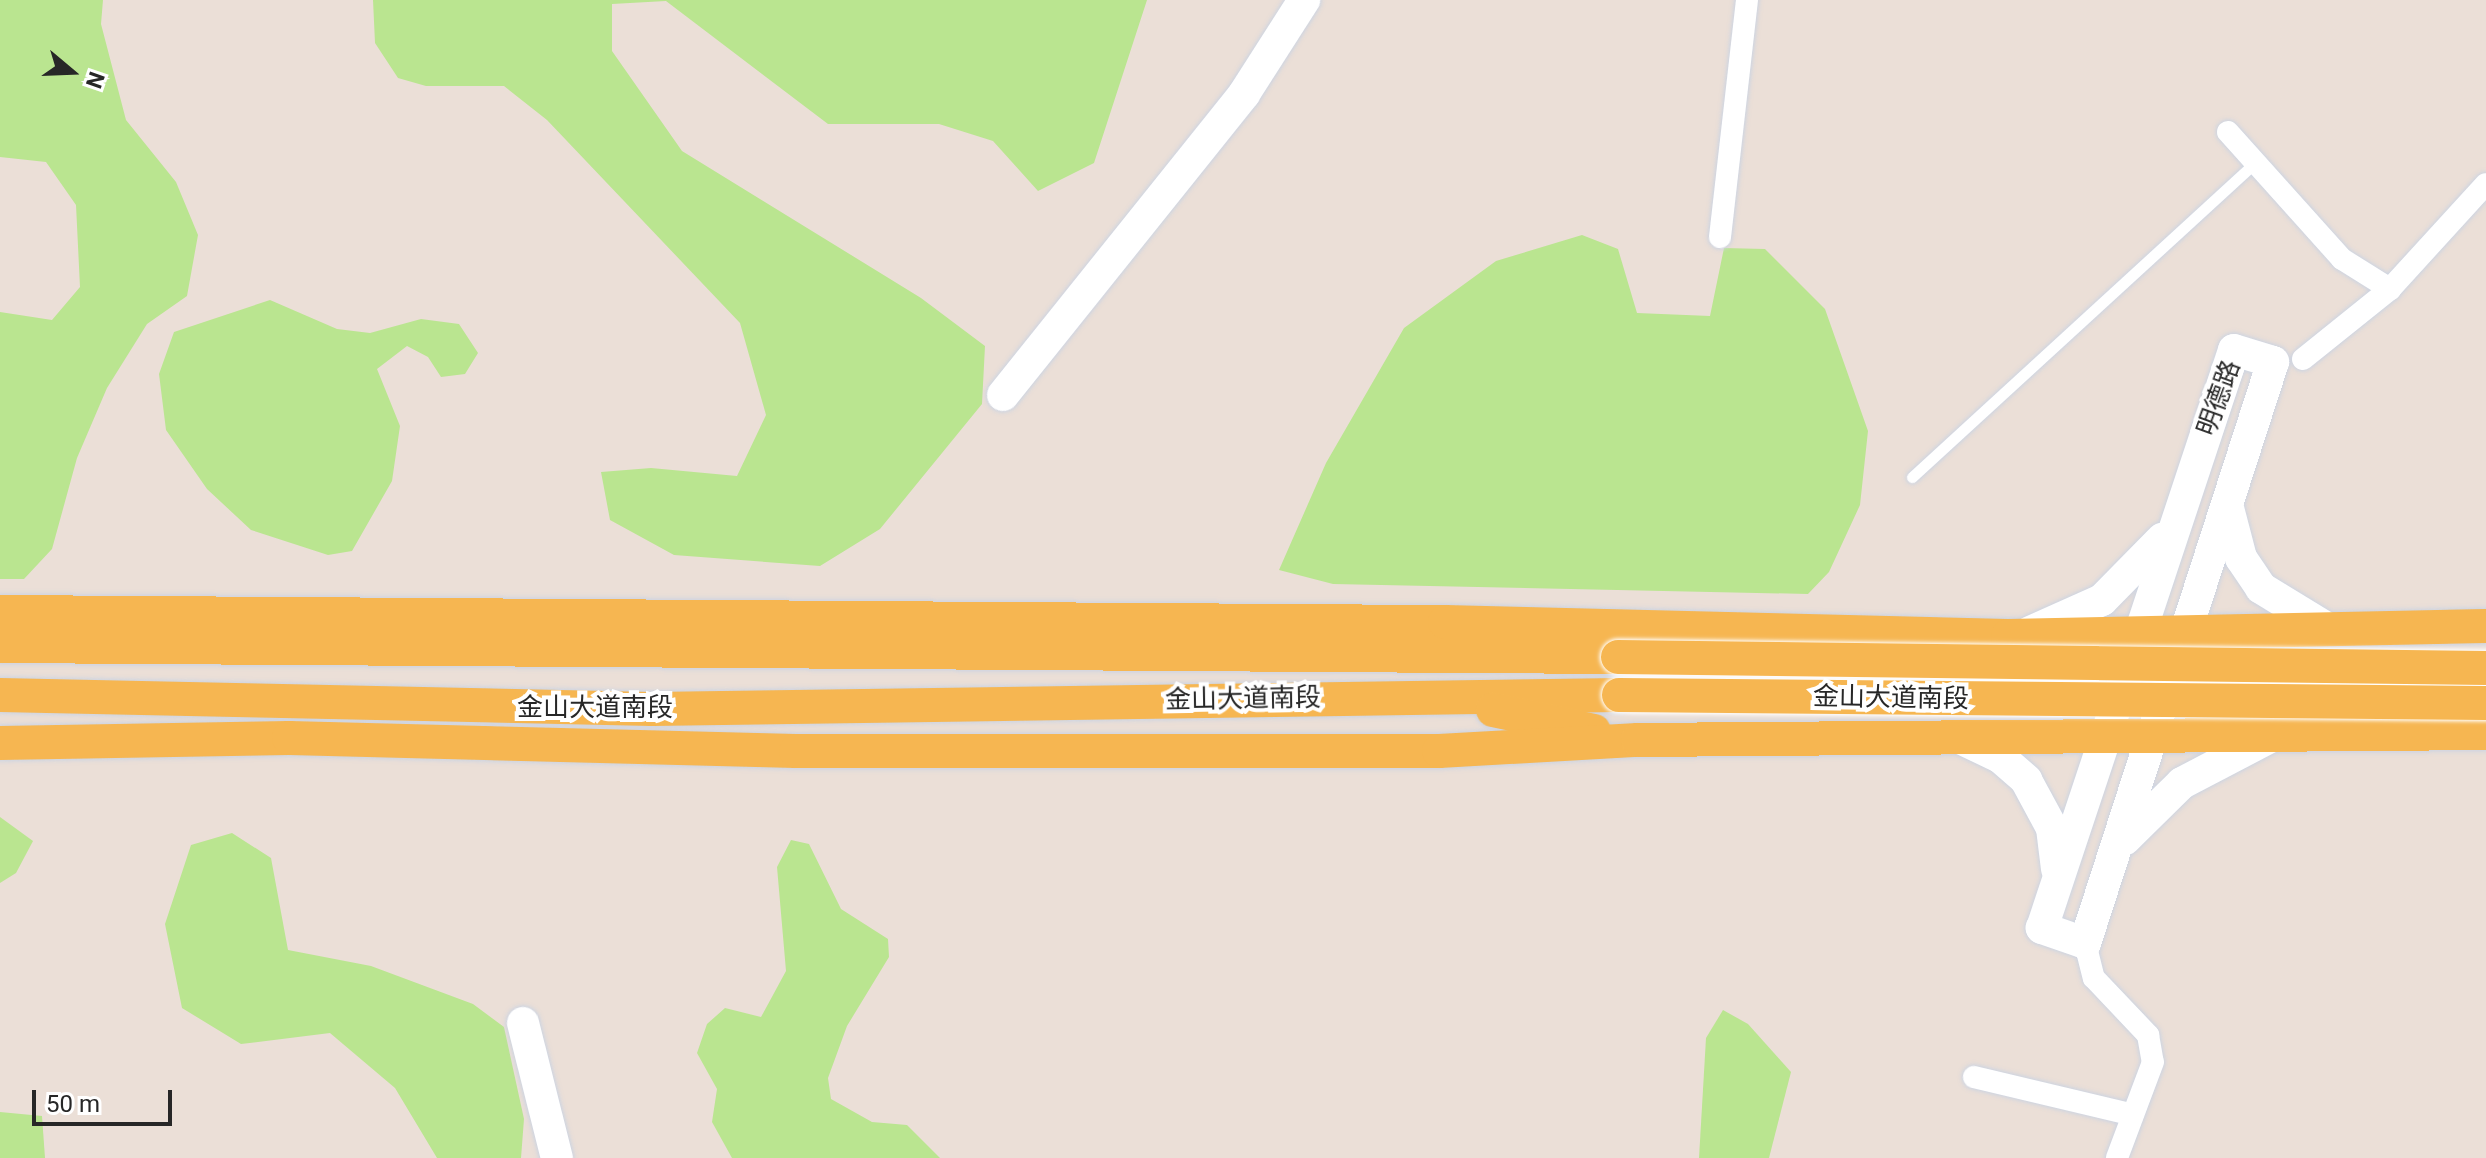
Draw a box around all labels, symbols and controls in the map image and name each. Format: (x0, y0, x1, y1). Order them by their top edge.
north arrow (32, 32, 112, 112)
text: N (81, 69, 110, 91)
street label: 明德路 (2191, 356, 2247, 440)
street label: 金山大道南段 (1813, 681, 1969, 715)
street label: 金山大道南段 (1165, 682, 1321, 716)
street label: 金山大道南段 (517, 692, 673, 724)
scale bar (36, 1074, 176, 1124)
text: 50 m (46, 1090, 100, 1118)

